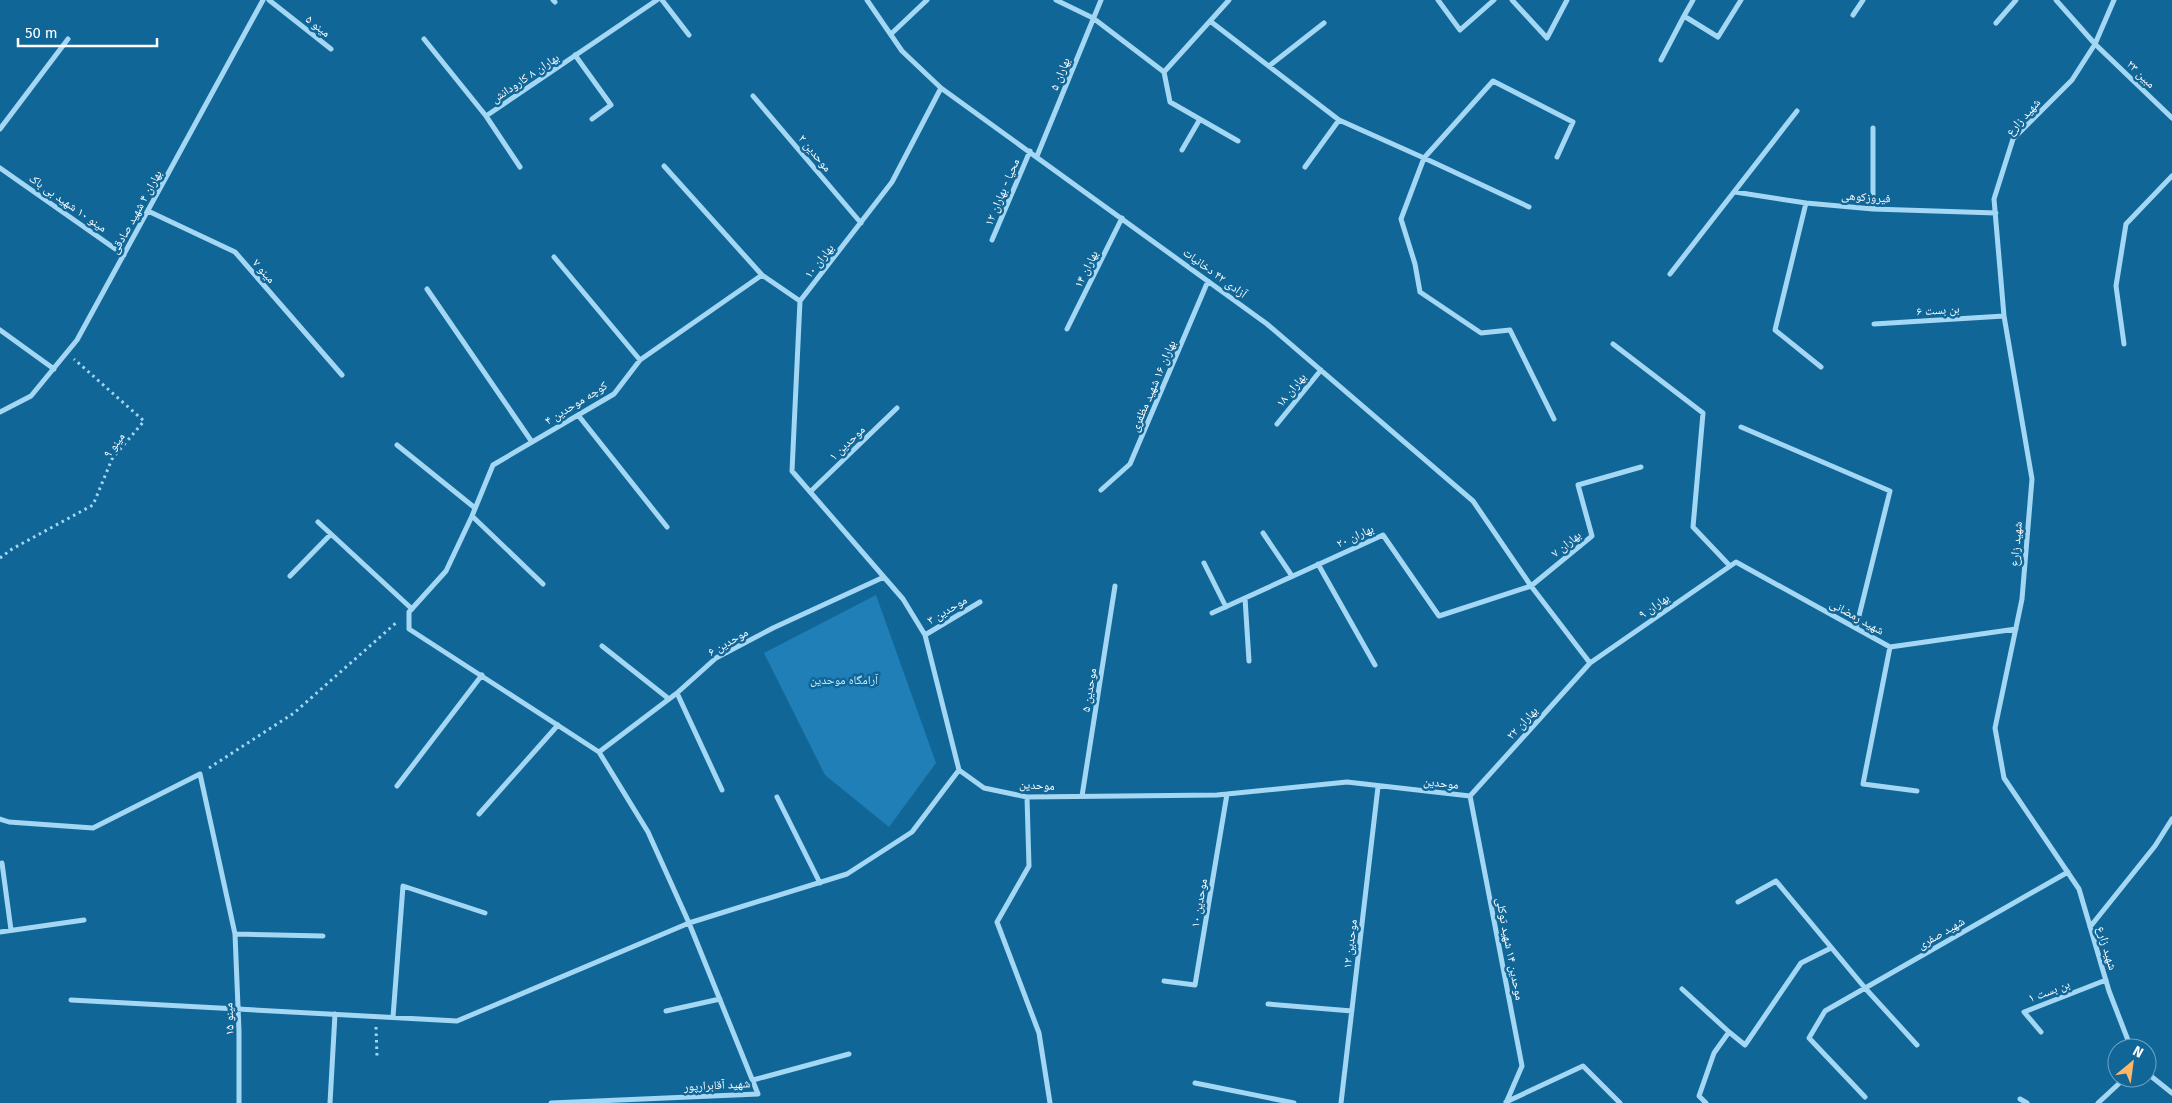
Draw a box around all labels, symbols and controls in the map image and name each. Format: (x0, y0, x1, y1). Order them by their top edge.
street label: مینو ۵ (303, 12, 333, 40)
scale bar (18, 15, 156, 47)
text: 50 m (25, 24, 58, 42)
street label: بهاران ۸ کارودانش (488, 50, 562, 106)
street label: بهاران ۵ (1047, 56, 1073, 93)
street label: مبین ۲۳ (2124, 57, 2158, 91)
street label: شهید زارع (2003, 96, 2044, 139)
street label: موحدین ۲ (795, 132, 835, 175)
street label: محیا - بهاران ۱۲ (982, 156, 1023, 228)
street label: بهاران ۴ شهید صادقی (107, 168, 165, 256)
street label: مینو ۱۰ شهید بی باک (26, 171, 109, 235)
street label: فیروزکوهی (1841, 188, 1891, 206)
street label: بهاران ۱۰ (801, 241, 837, 281)
street label: آزادی ۴۲ دخانیات (1180, 245, 1250, 302)
street label: بهاران ۱۴ (1071, 248, 1101, 290)
street label: مینو ۷ (250, 256, 278, 286)
street label: بن بست ۶ (1916, 302, 1960, 319)
street label: بهاران ۱۶ شهید مظفری (1127, 338, 1179, 434)
street label: بهاران ۱۸ (1273, 370, 1309, 410)
street label: کوچه موحدین ۴ (542, 378, 610, 428)
street label: موحدین ۱ (826, 423, 868, 464)
street label: مینو ۹ (100, 430, 128, 460)
street label: بهاران ۲۰ (1334, 521, 1376, 551)
street label: شهید زارع (2007, 521, 2026, 567)
street label: بهاران ۷ (1548, 528, 1584, 560)
street label: بهاران ۹ (1636, 591, 1672, 622)
street label: موحدین ۳ (924, 593, 970, 628)
street label: شهید رمضانی (1827, 596, 1887, 638)
street label: موحدین ۶ (705, 625, 751, 659)
street label: موحدین ۵ (1079, 667, 1100, 713)
park label: آرامگاه موحدین (810, 673, 879, 687)
street label: بهاران ۲۲ (1504, 704, 1541, 743)
street label: موحدین (1423, 774, 1459, 792)
street label: موحدین (1019, 777, 1055, 793)
street label: موحدین ۱۰ (1188, 877, 1210, 929)
street label: موحدین ۱۴ شهید توکلی (1493, 896, 1527, 1002)
street label: شهید صفری (1915, 914, 1967, 952)
street label: موحدین ۱۲ (1340, 919, 1360, 969)
street label: شهید زارع (2093, 924, 2120, 972)
street label: بن بست ۱ (2026, 977, 2072, 1006)
street label: مینو ۱۵ (221, 1002, 237, 1036)
north arrow (2107, 1038, 2157, 1088)
text: N (2130, 1042, 2146, 1062)
street label: شهید آقابرارپور (682, 1076, 751, 1094)

